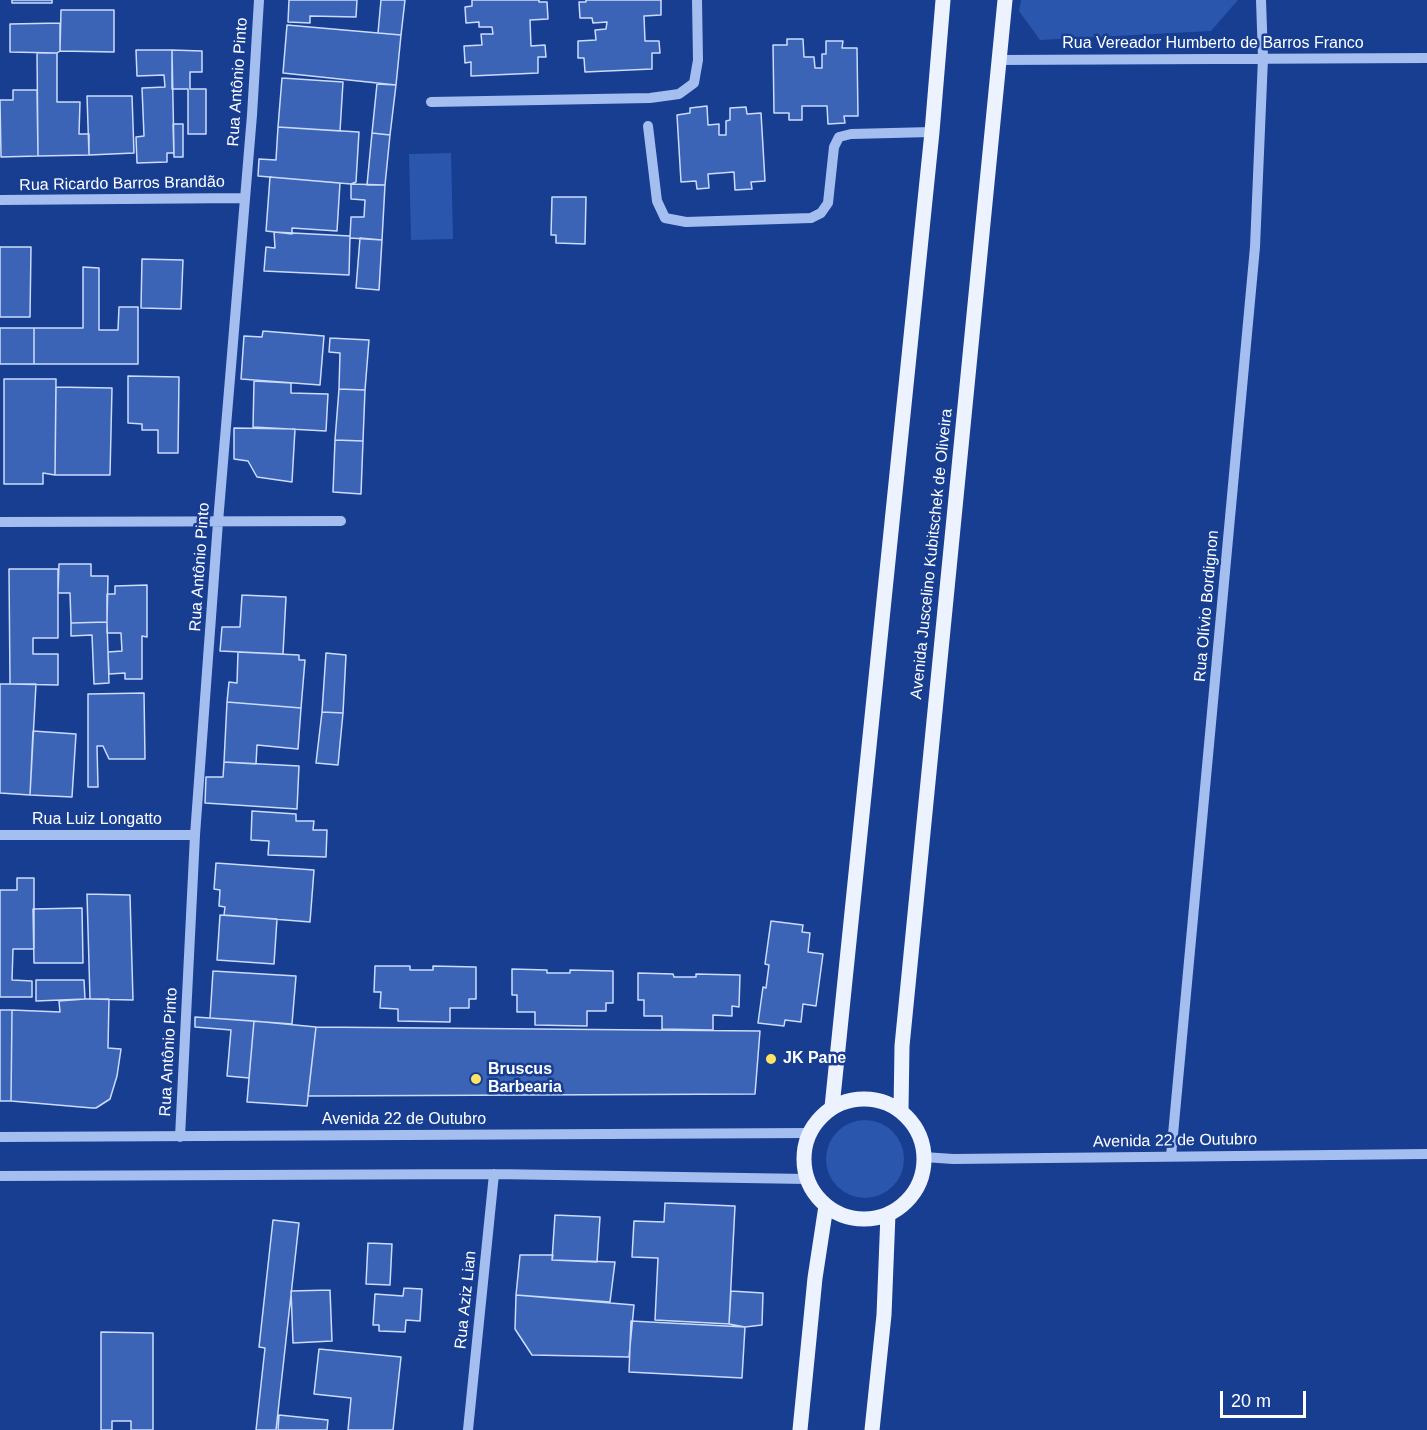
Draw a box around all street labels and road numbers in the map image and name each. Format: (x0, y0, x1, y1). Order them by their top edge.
street label: Rua Antônio Pinto (224, 17, 252, 147)
street label: Rua Vereador Humberto de Barros Franco (1062, 34, 1364, 54)
street label: Rua Ricardo Barros Brandão (19, 173, 225, 195)
street label: Avenida Juscelino Kubitschek de Oliveira (907, 408, 957, 700)
street label: Rua Antônio Pinto (186, 502, 214, 632)
street label: Rua Olívio Bordignon (1191, 529, 1223, 683)
street label: Rua Luiz Longatto (32, 810, 162, 830)
street label: Rua Antônio Pinto (156, 987, 182, 1117)
street label: Avenida 22 de Outubro (322, 1110, 486, 1130)
street label: Avenida 22 de Outubro (1093, 1130, 1257, 1152)
street label: Rua Aziz Lian (451, 1250, 481, 1350)

